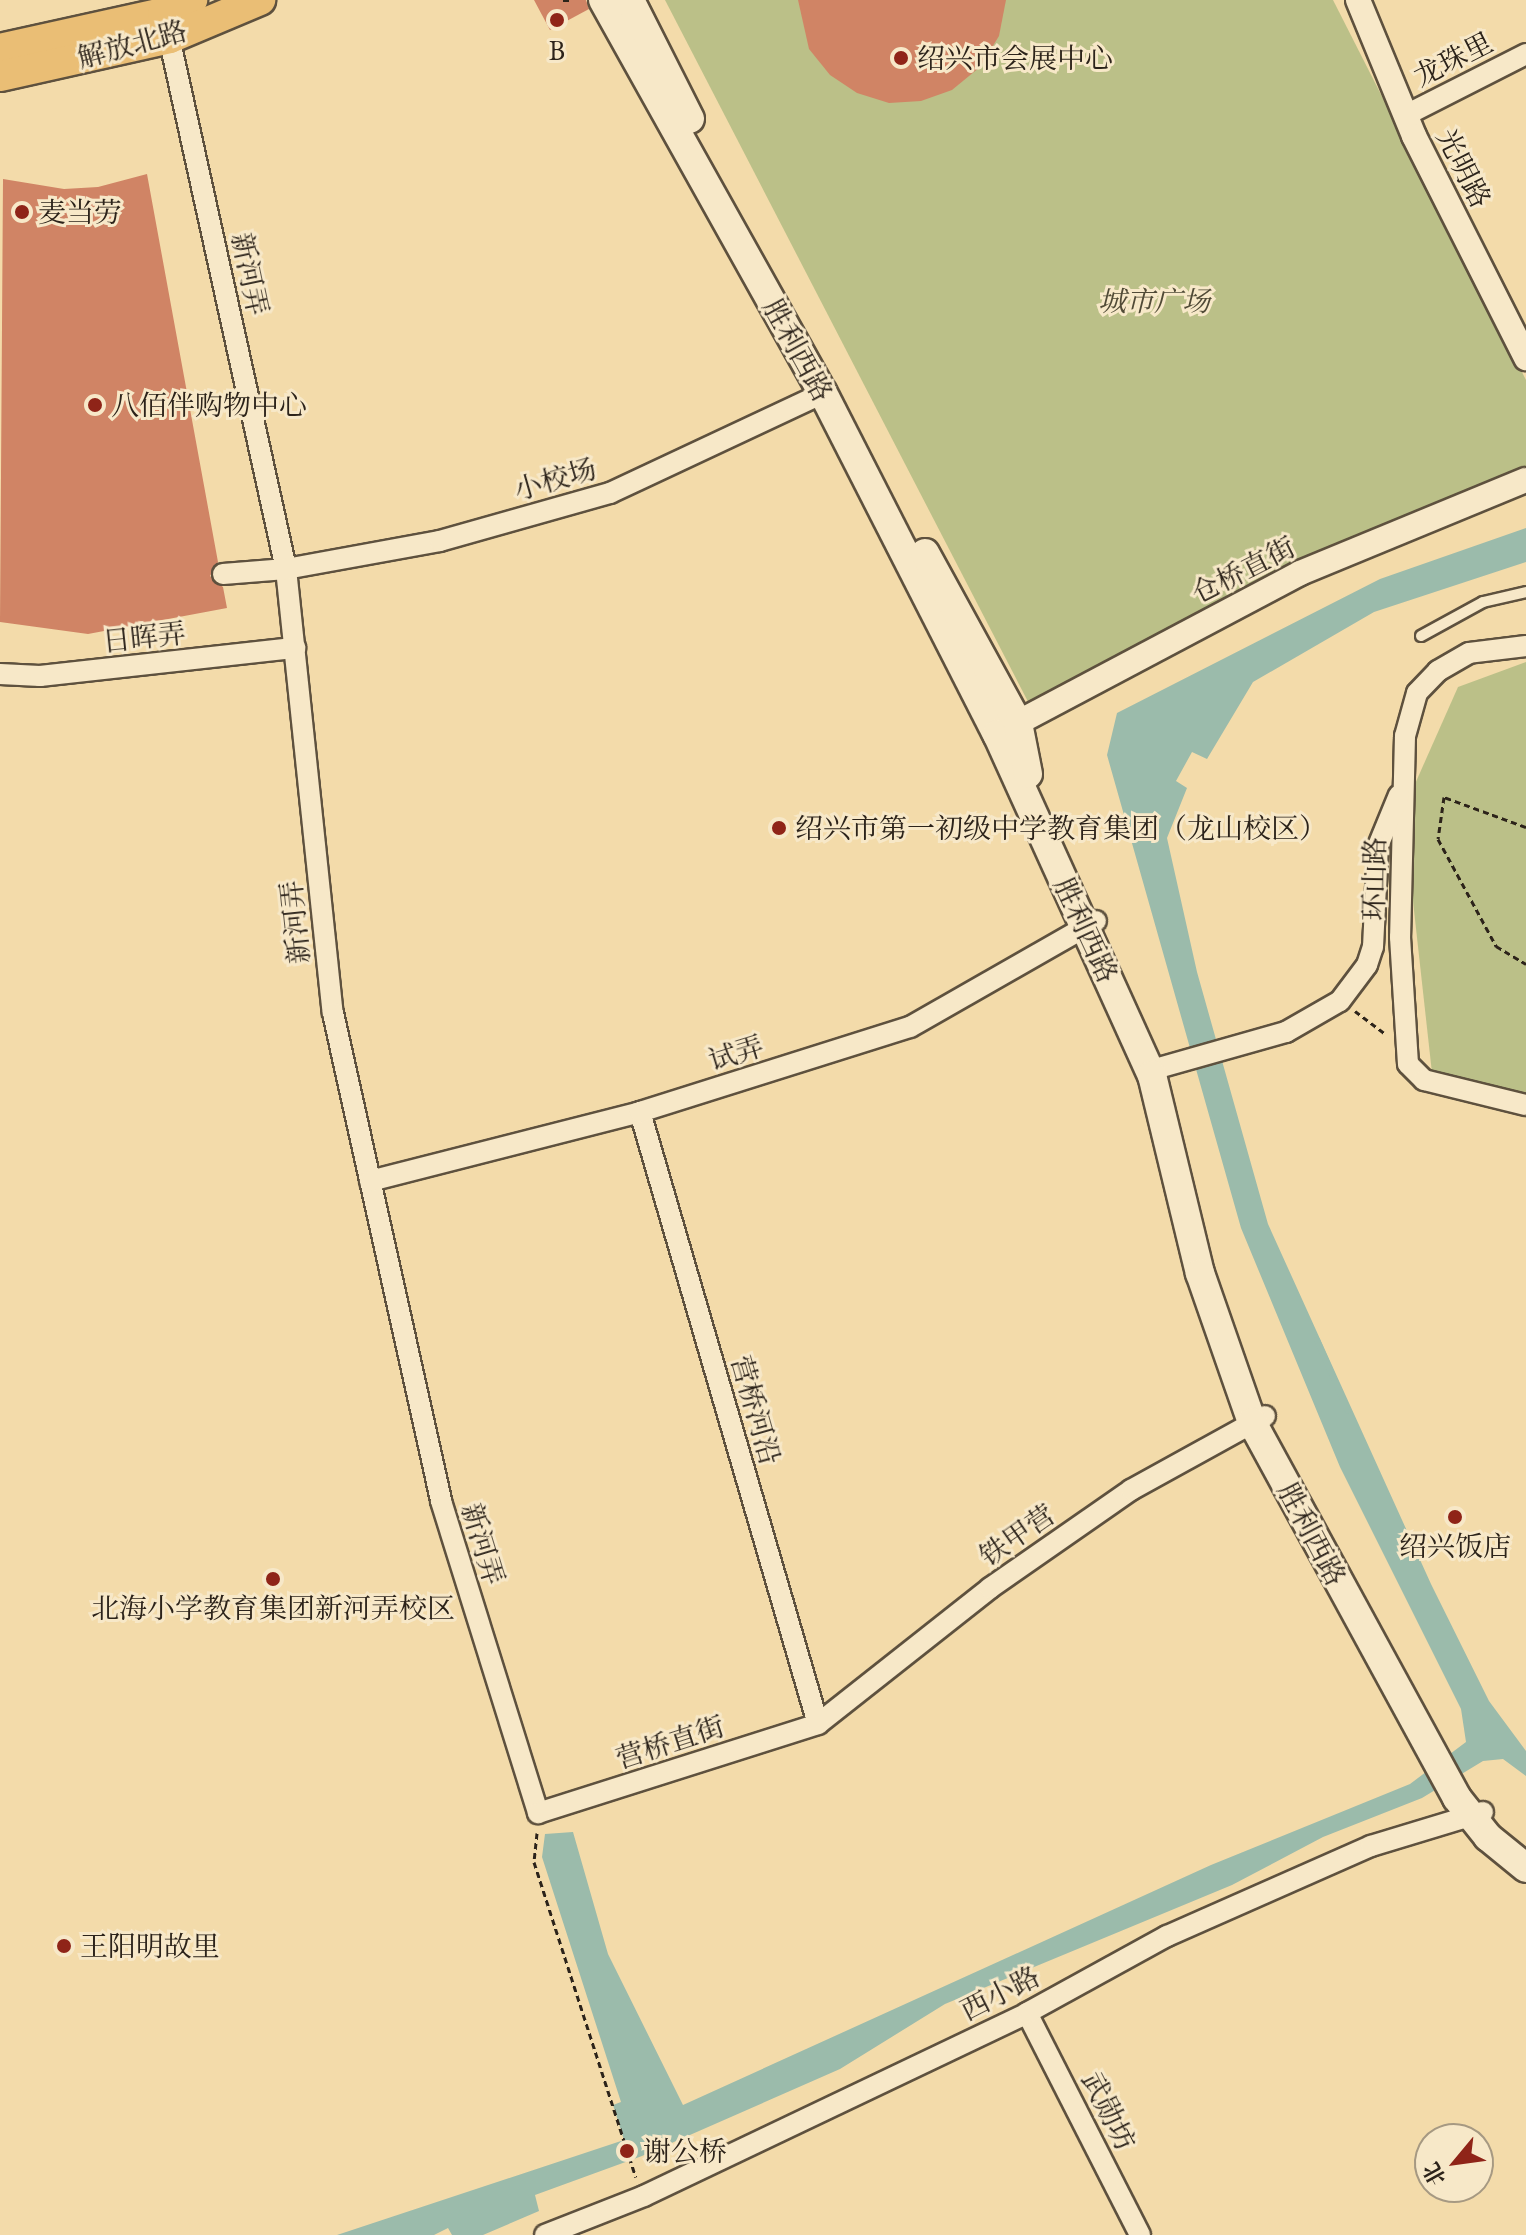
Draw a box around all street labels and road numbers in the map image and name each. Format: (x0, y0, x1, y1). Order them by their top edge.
street label: 解放北路 (74, 13, 190, 75)
street label: 龙珠里 (1408, 25, 1498, 93)
street label: 光明路 (1430, 123, 1498, 213)
street label: 新河弄 (225, 229, 275, 319)
street label: 胜利西路 (756, 293, 840, 407)
street label: 小校场 (510, 451, 600, 507)
street label: 仓桥直街 (1185, 530, 1301, 610)
street label: 日晖弄 (100, 616, 188, 658)
street label: 环山路 (1356, 837, 1392, 921)
street label: 胜利西路 (1047, 872, 1125, 988)
street label: 新河弄 (274, 878, 316, 966)
street label: 试弄 (704, 1029, 768, 1077)
street label: 营桥河沿 (724, 1352, 788, 1468)
street label: 胜利西路 (1271, 1477, 1353, 1591)
street label: 铁甲营 (973, 1497, 1061, 1573)
street label: 新河弄 (455, 1499, 511, 1589)
street label: 营桥直街 (612, 1709, 728, 1775)
street label: 西小路 (955, 1959, 1045, 2027)
street label: 武勋坊 (1075, 2066, 1143, 2156)

